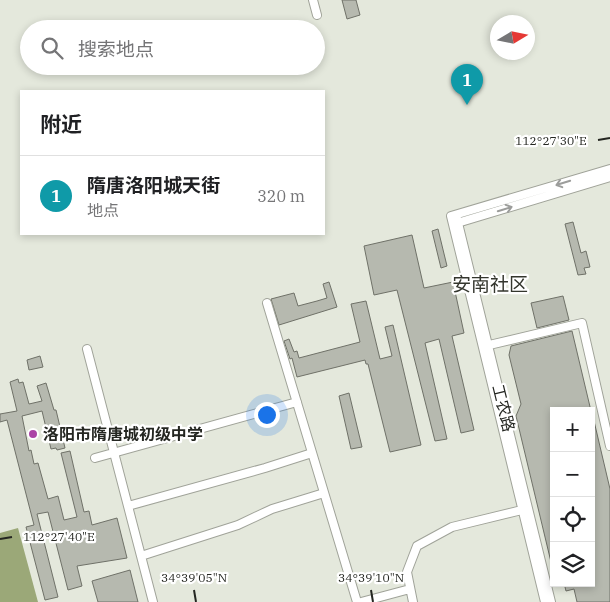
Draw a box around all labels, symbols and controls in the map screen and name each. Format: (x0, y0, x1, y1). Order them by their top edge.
north arrow (490, 15, 535, 60)
search box (20, 20, 325, 75)
icon: search (38, 34, 66, 62)
text: 搜索地点 (78, 37, 154, 61)
pin: 1 (451, 64, 483, 105)
text: 附近 (40, 110, 82, 138)
text: 112°27'30"E (515, 133, 587, 148)
text: 隋唐洛阳城天街 (87, 173, 220, 197)
one-way arrow (556, 178, 572, 188)
text: 1 (51, 186, 61, 206)
text: 320 m (257, 186, 305, 206)
text: 地点 (87, 200, 119, 220)
one-way arrow (497, 203, 513, 213)
district label: 安南社区 (452, 272, 528, 296)
street label: 工农路 (488, 382, 520, 434)
your location (254, 402, 280, 428)
map controls (550, 407, 595, 587)
button: + (550, 407, 595, 452)
place label: 洛阳市隋唐城初级中学 (43, 424, 203, 444)
marker: 洛阳市隋唐城初级中学 (27, 428, 39, 440)
button: − (550, 452, 595, 497)
button: locate (550, 497, 595, 542)
text: 112°27'40"E (23, 529, 95, 544)
button: layers (550, 542, 595, 587)
text: 34°39'05"N (161, 570, 227, 585)
text: 34°39'10"N (338, 570, 404, 585)

